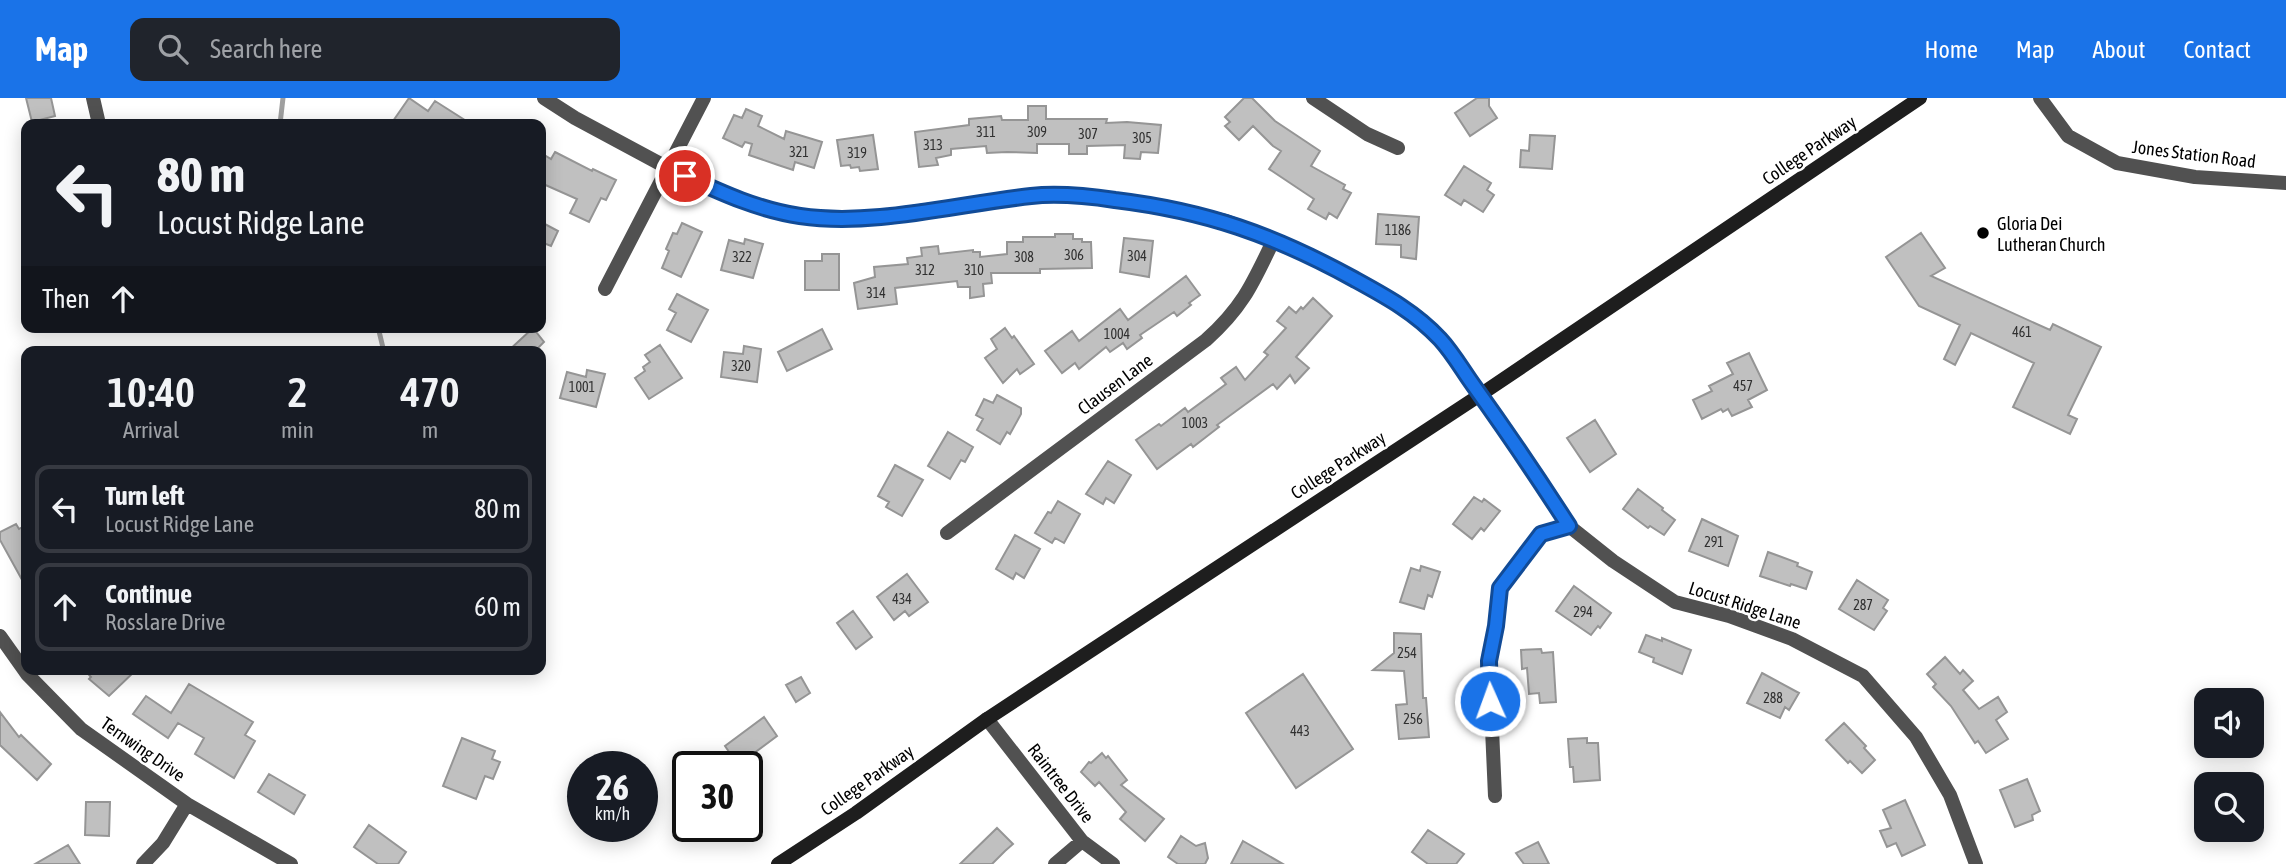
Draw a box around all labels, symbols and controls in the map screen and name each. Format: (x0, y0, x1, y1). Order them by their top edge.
search box (130, 18, 620, 81)
text: Map (35, 30, 88, 68)
icon: search (154, 30, 192, 68)
text: Search here (210, 34, 322, 64)
text: Home (1924, 36, 1978, 63)
text: Map (2016, 36, 2054, 63)
text: About (2092, 36, 2145, 63)
text: Contact (2183, 36, 2251, 63)
street label: College Parkway (1758, 111, 1860, 189)
house number: 311 (976, 124, 996, 140)
house number: 309 (1027, 124, 1047, 140)
house number: 307 (1078, 126, 1098, 142)
house number: 305 (1132, 130, 1152, 146)
street label: Jones Station Road (2131, 136, 2257, 172)
house number: 313 (923, 137, 943, 153)
house number: 321 (789, 144, 809, 160)
house number: 319 (847, 145, 867, 161)
text: 80 m (157, 146, 245, 202)
pin (655, 146, 715, 206)
icon: left (42, 147, 133, 238)
icon: arrive (666, 157, 704, 195)
text: Locust Ridge Lane (157, 204, 365, 241)
place label: Gloria Dei Lutheran Church (1997, 213, 2106, 255)
house number: 1186 (1385, 222, 1412, 238)
marker: Gloria Dei Lutheran Church (1975, 225, 1991, 241)
house number: 306 (1064, 247, 1084, 263)
house number: 304 (1127, 248, 1147, 264)
house number: 322 (732, 249, 752, 265)
house number: 308 (1014, 249, 1034, 265)
house number: 312 (915, 262, 935, 278)
house number: 310 (964, 262, 984, 278)
icon: ahead (104, 280, 142, 318)
text: Then (42, 284, 90, 314)
house number: 314 (866, 285, 886, 301)
house number: 461 (2012, 324, 2032, 340)
house number: 1004 (1104, 326, 1131, 342)
street label: Clausen Lane (1074, 349, 1156, 419)
house number: 320 (731, 358, 751, 374)
text: 10:40 (107, 368, 195, 416)
text: 2 (288, 368, 307, 416)
text: 470 (400, 368, 460, 416)
house number: 457 (1733, 378, 1753, 394)
house number: 1001 (569, 379, 595, 395)
house number: 1003 (1182, 415, 1208, 431)
text: Arrival (123, 417, 179, 443)
text: min (281, 417, 314, 443)
text: m (422, 417, 438, 443)
street label: College Parkway (1287, 427, 1389, 503)
text: Turn left (105, 481, 185, 511)
icon: left (46, 490, 84, 528)
text: 80 m (474, 494, 521, 524)
text: Locust Ridge Lane (105, 511, 254, 537)
house number: 291 (1704, 534, 1724, 550)
street label: Locust Ridge Lane (1686, 577, 1804, 633)
text: Continue (105, 579, 192, 609)
icon: ahead (46, 588, 84, 626)
house number: 434 (892, 591, 912, 607)
text: 60 m (474, 592, 521, 622)
house number: 287 (1853, 597, 1873, 613)
house number: 294 (1573, 604, 1593, 620)
text: Rosslare Drive (105, 609, 225, 635)
house number: 254 (1397, 645, 1417, 661)
position arrow (1453, 664, 1527, 738)
map controls (2194, 688, 2264, 842)
button: sound (2194, 688, 2264, 758)
house number: 288 (1763, 690, 1783, 706)
house number: 256 (1403, 711, 1423, 727)
street label: Ternwing Drive (97, 712, 189, 786)
house number: 443 (1290, 723, 1310, 739)
street label: Raintree Drive (1024, 739, 1098, 827)
street label: College Parkway (817, 740, 917, 820)
speed limit sign: 30 (672, 751, 763, 842)
text: 26 (596, 767, 629, 807)
button: search (2194, 772, 2264, 842)
text: km/h (595, 803, 630, 824)

